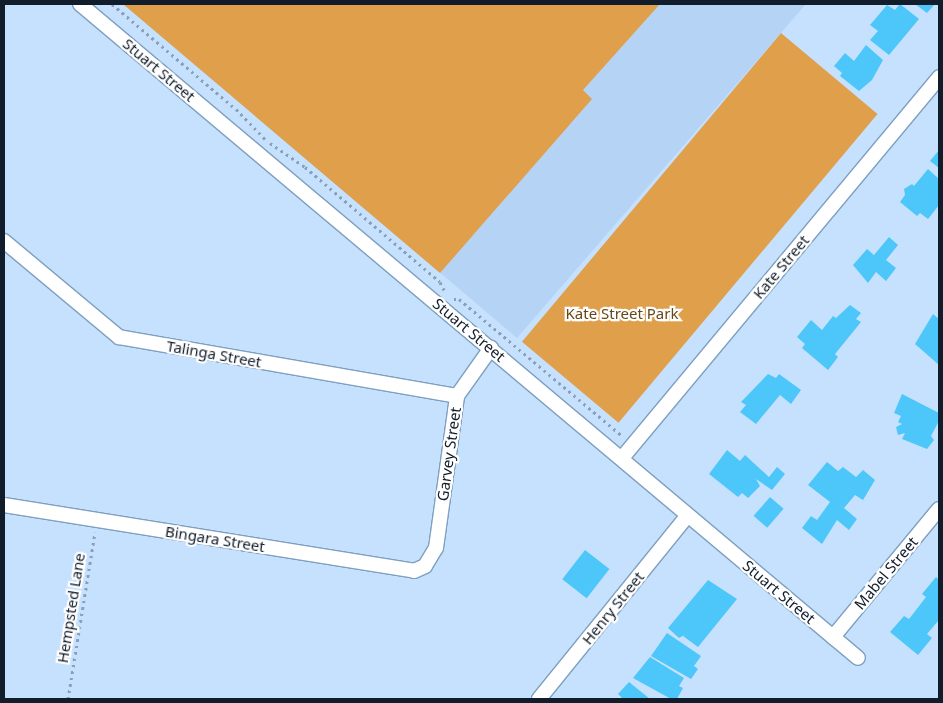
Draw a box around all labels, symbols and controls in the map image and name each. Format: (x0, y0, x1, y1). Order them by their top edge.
street label: Stuart Street (119, 35, 199, 105)
street label: Kate Street (749, 232, 813, 302)
street label: Stuart Street (429, 295, 509, 365)
park label: Kate Street Park (566, 305, 678, 323)
street label: Talinga Street (165, 337, 263, 371)
street label: Garvey Street (433, 406, 465, 502)
street label: Bingara Street (164, 522, 266, 556)
street label: Mabel Street (850, 533, 922, 613)
street label: Hempsted Lane (53, 552, 89, 664)
street label: Stuart Street (739, 557, 819, 627)
street label: Henry Street (578, 568, 648, 648)

